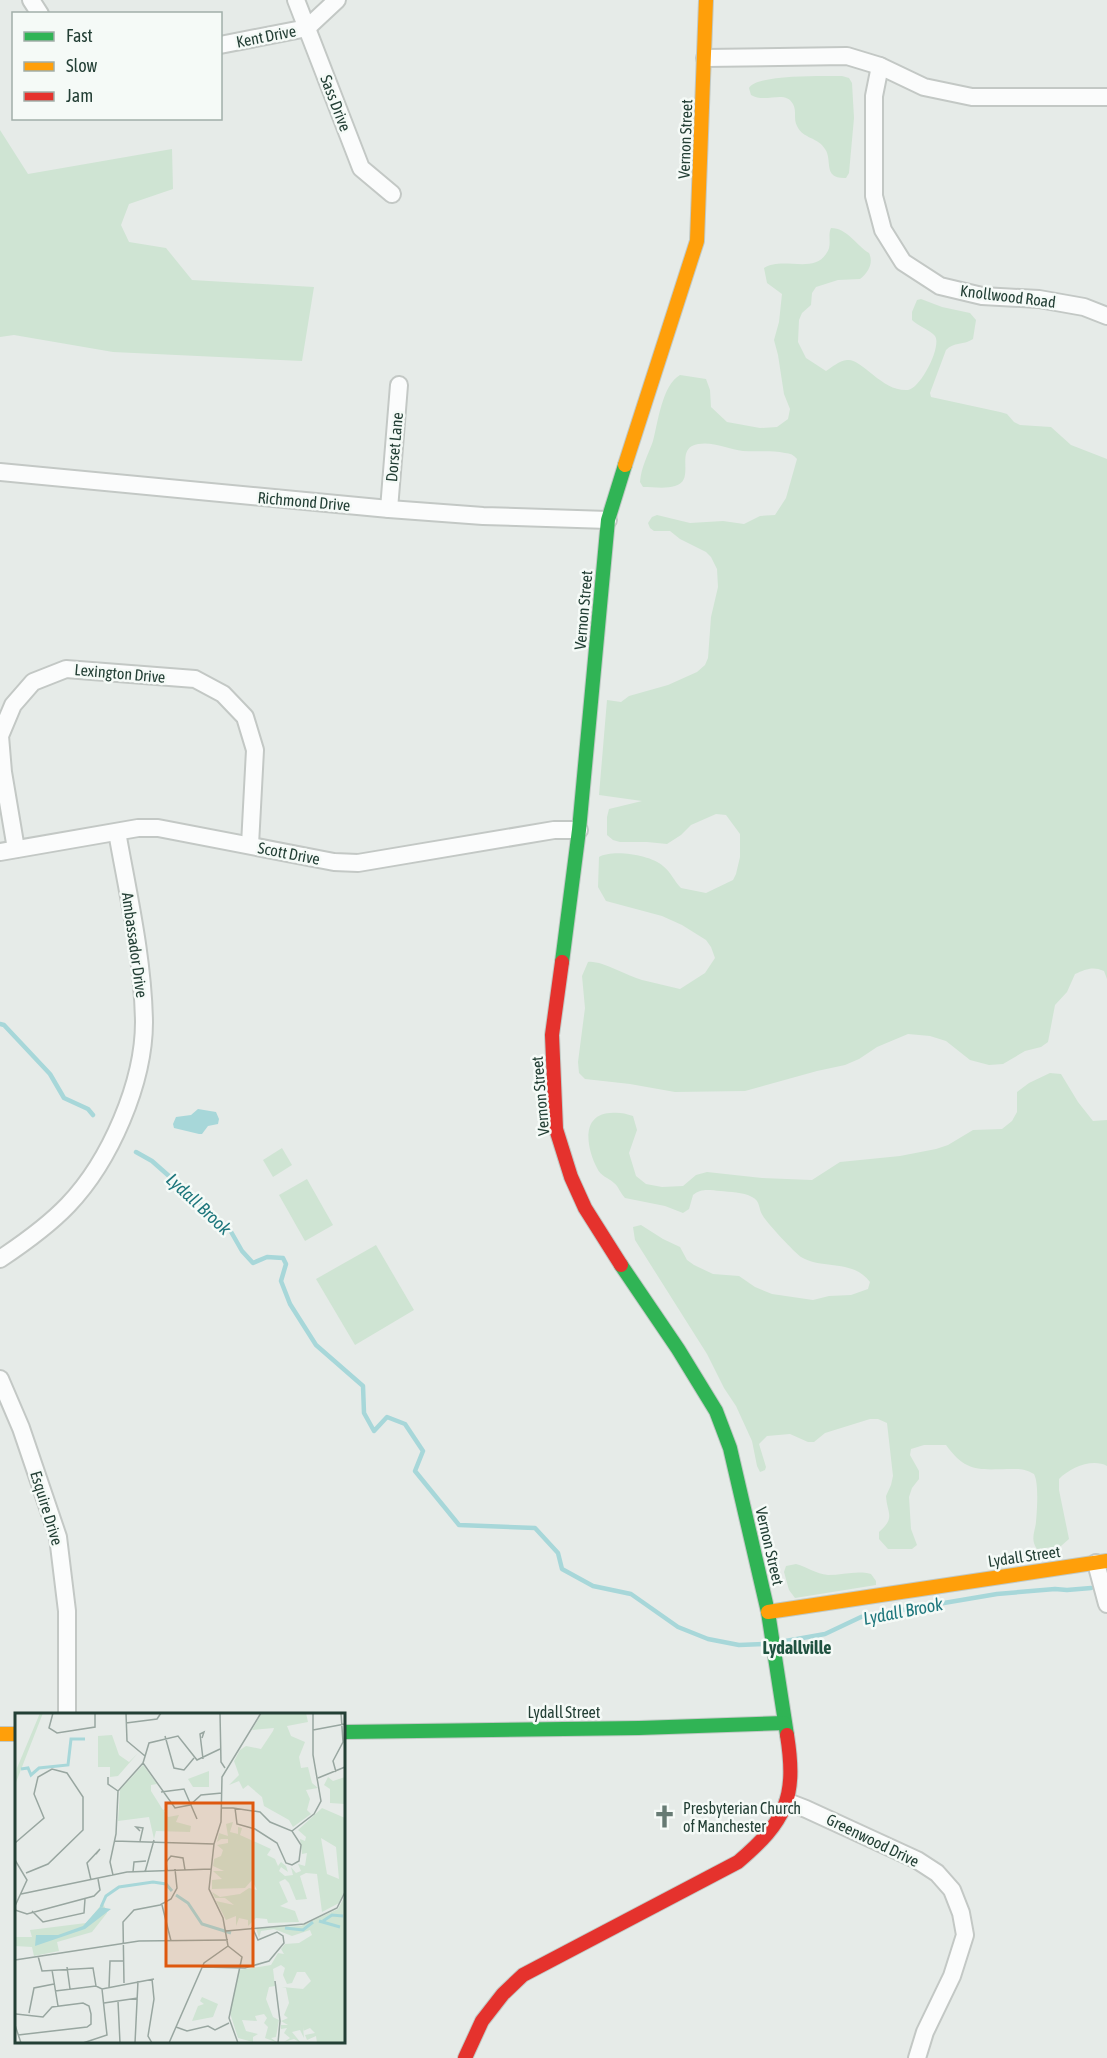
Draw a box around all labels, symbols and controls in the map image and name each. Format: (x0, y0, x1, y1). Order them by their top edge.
legend (12, 12, 222, 120)
street label: Kent Drive (235, 21, 297, 51)
text: Fast (66, 25, 93, 46)
text: Slow (66, 55, 97, 76)
street label: Sass Drive (317, 72, 355, 134)
text: Jam (66, 85, 93, 106)
street label: Vernon Street (675, 98, 695, 179)
street label: Knollwood Road (959, 281, 1057, 311)
street label: Dorset Lane (382, 412, 406, 482)
street label: Richmond Drive (257, 488, 351, 514)
street label: Vernon Street (571, 569, 595, 650)
street label: Lexington Drive (74, 660, 166, 687)
street label: Scott Drive (257, 838, 321, 868)
street label: Ambassador Drive (119, 891, 151, 999)
street label: Vernon Street (528, 1055, 552, 1136)
water label: Lydall Brook (162, 1169, 236, 1240)
street label: Esquire Drive (26, 1469, 67, 1548)
street label: Vernon Street (752, 1505, 788, 1587)
street label: Lydall Street (987, 1542, 1062, 1571)
water label: Lydall Brook (861, 1593, 946, 1629)
district label: Lydallville (762, 1637, 832, 1658)
street label: Lydall Street (528, 1703, 601, 1722)
inset map (15, 1713, 345, 2043)
place label: Presbyterian Church of Manchester (683, 1799, 801, 1835)
church icon: Presbyterian Church of Manchester (652, 1804, 678, 1830)
street label: Greenwood Drive (824, 1810, 922, 1870)

